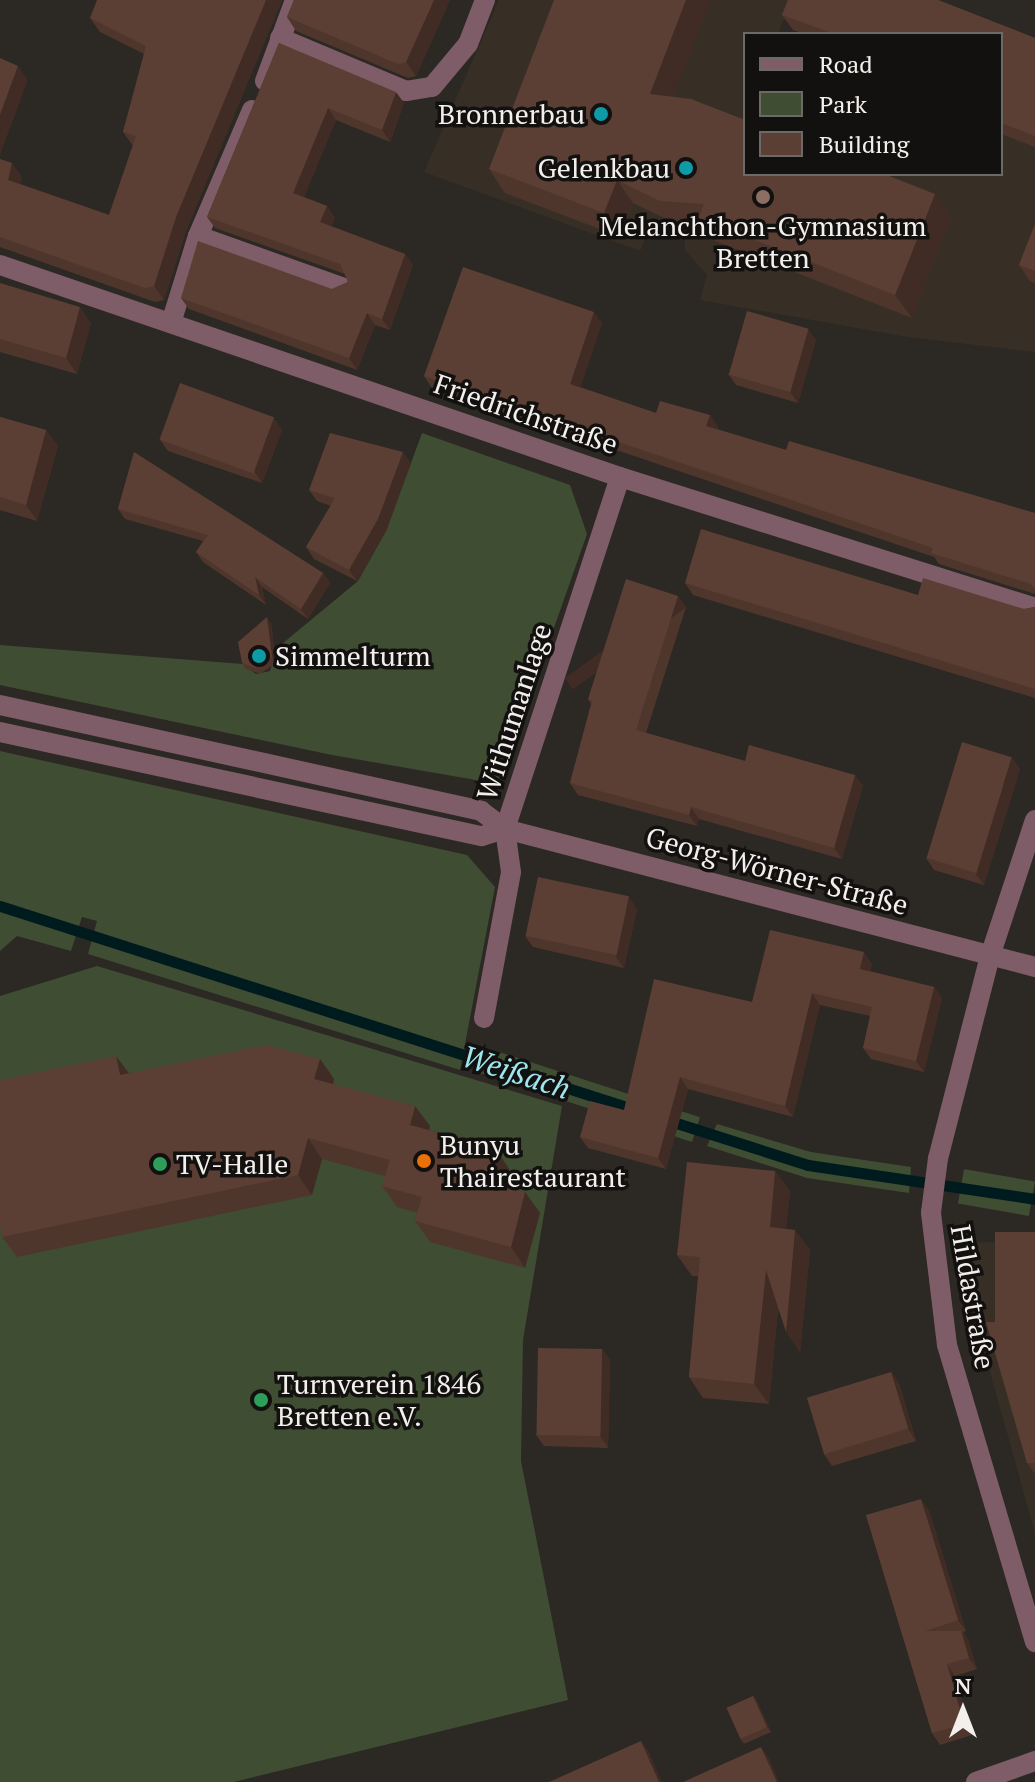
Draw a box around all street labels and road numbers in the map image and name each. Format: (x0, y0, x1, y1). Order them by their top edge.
street label: Friedrichstraße (430, 367, 622, 461)
street label: Withumanlage (470, 619, 558, 805)
street label: Georg-Wörner-Straße (642, 820, 912, 922)
street label: Hildastraße (944, 1222, 1002, 1372)

